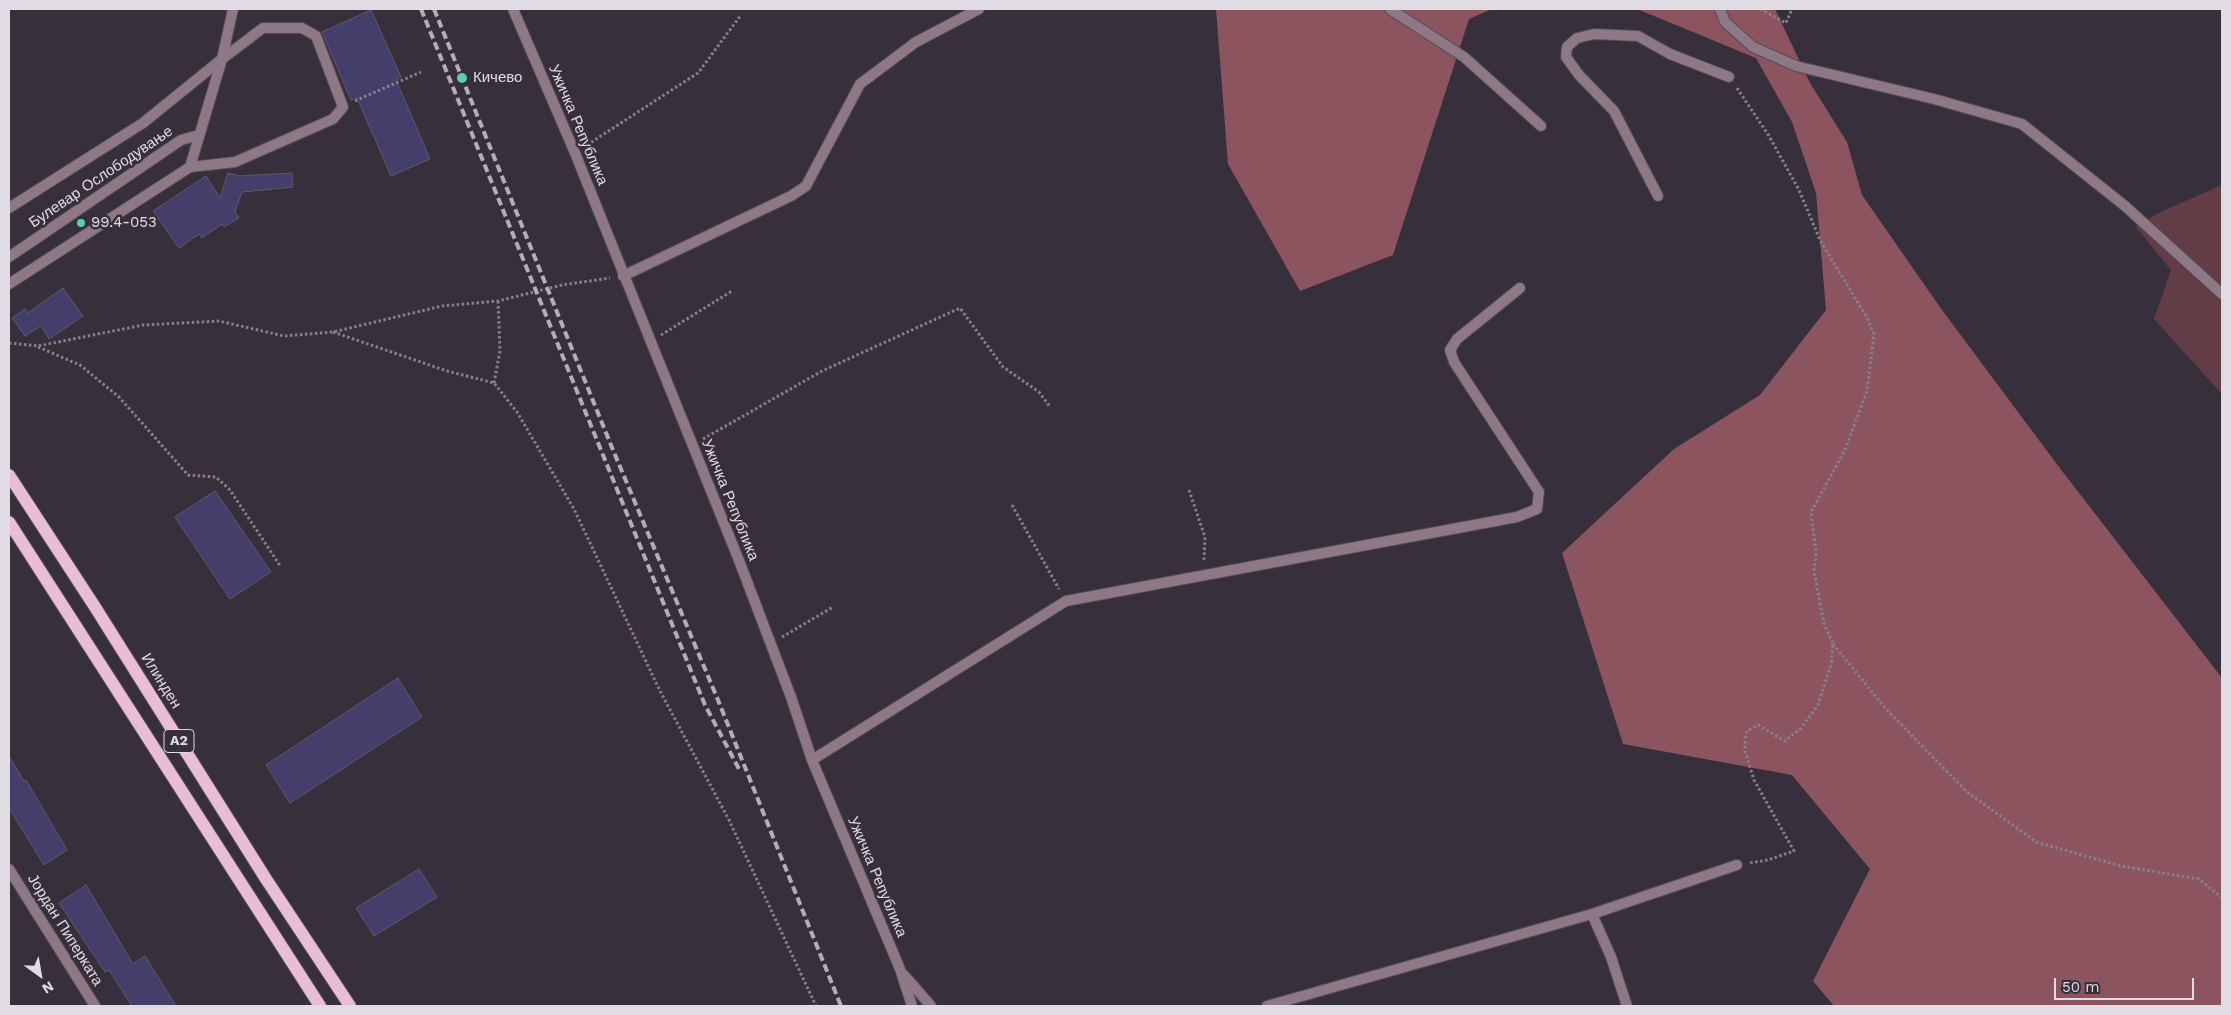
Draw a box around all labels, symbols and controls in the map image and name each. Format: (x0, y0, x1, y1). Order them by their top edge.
street label: Ужичка Република (544, 62, 612, 188)
place label: Кичево (473, 69, 522, 87)
marker: Кичево (455, 71, 469, 85)
street label: Булевар Ослободување (26, 122, 176, 232)
place label: 99.4-053 (91, 214, 157, 232)
marker: 99.4-053 (75, 217, 87, 229)
street label: Ужичка Република (697, 437, 763, 563)
street label: Илинден (137, 650, 185, 712)
road number: A2 (164, 729, 194, 752)
street label: Ужичка Република (843, 814, 911, 940)
street label: Јордан Пиперката (23, 871, 107, 989)
north arrow (15, 950, 65, 1000)
scale bar (2056, 968, 2196, 1000)
text: N (39, 978, 57, 997)
text: 50 m (2062, 978, 2099, 996)

